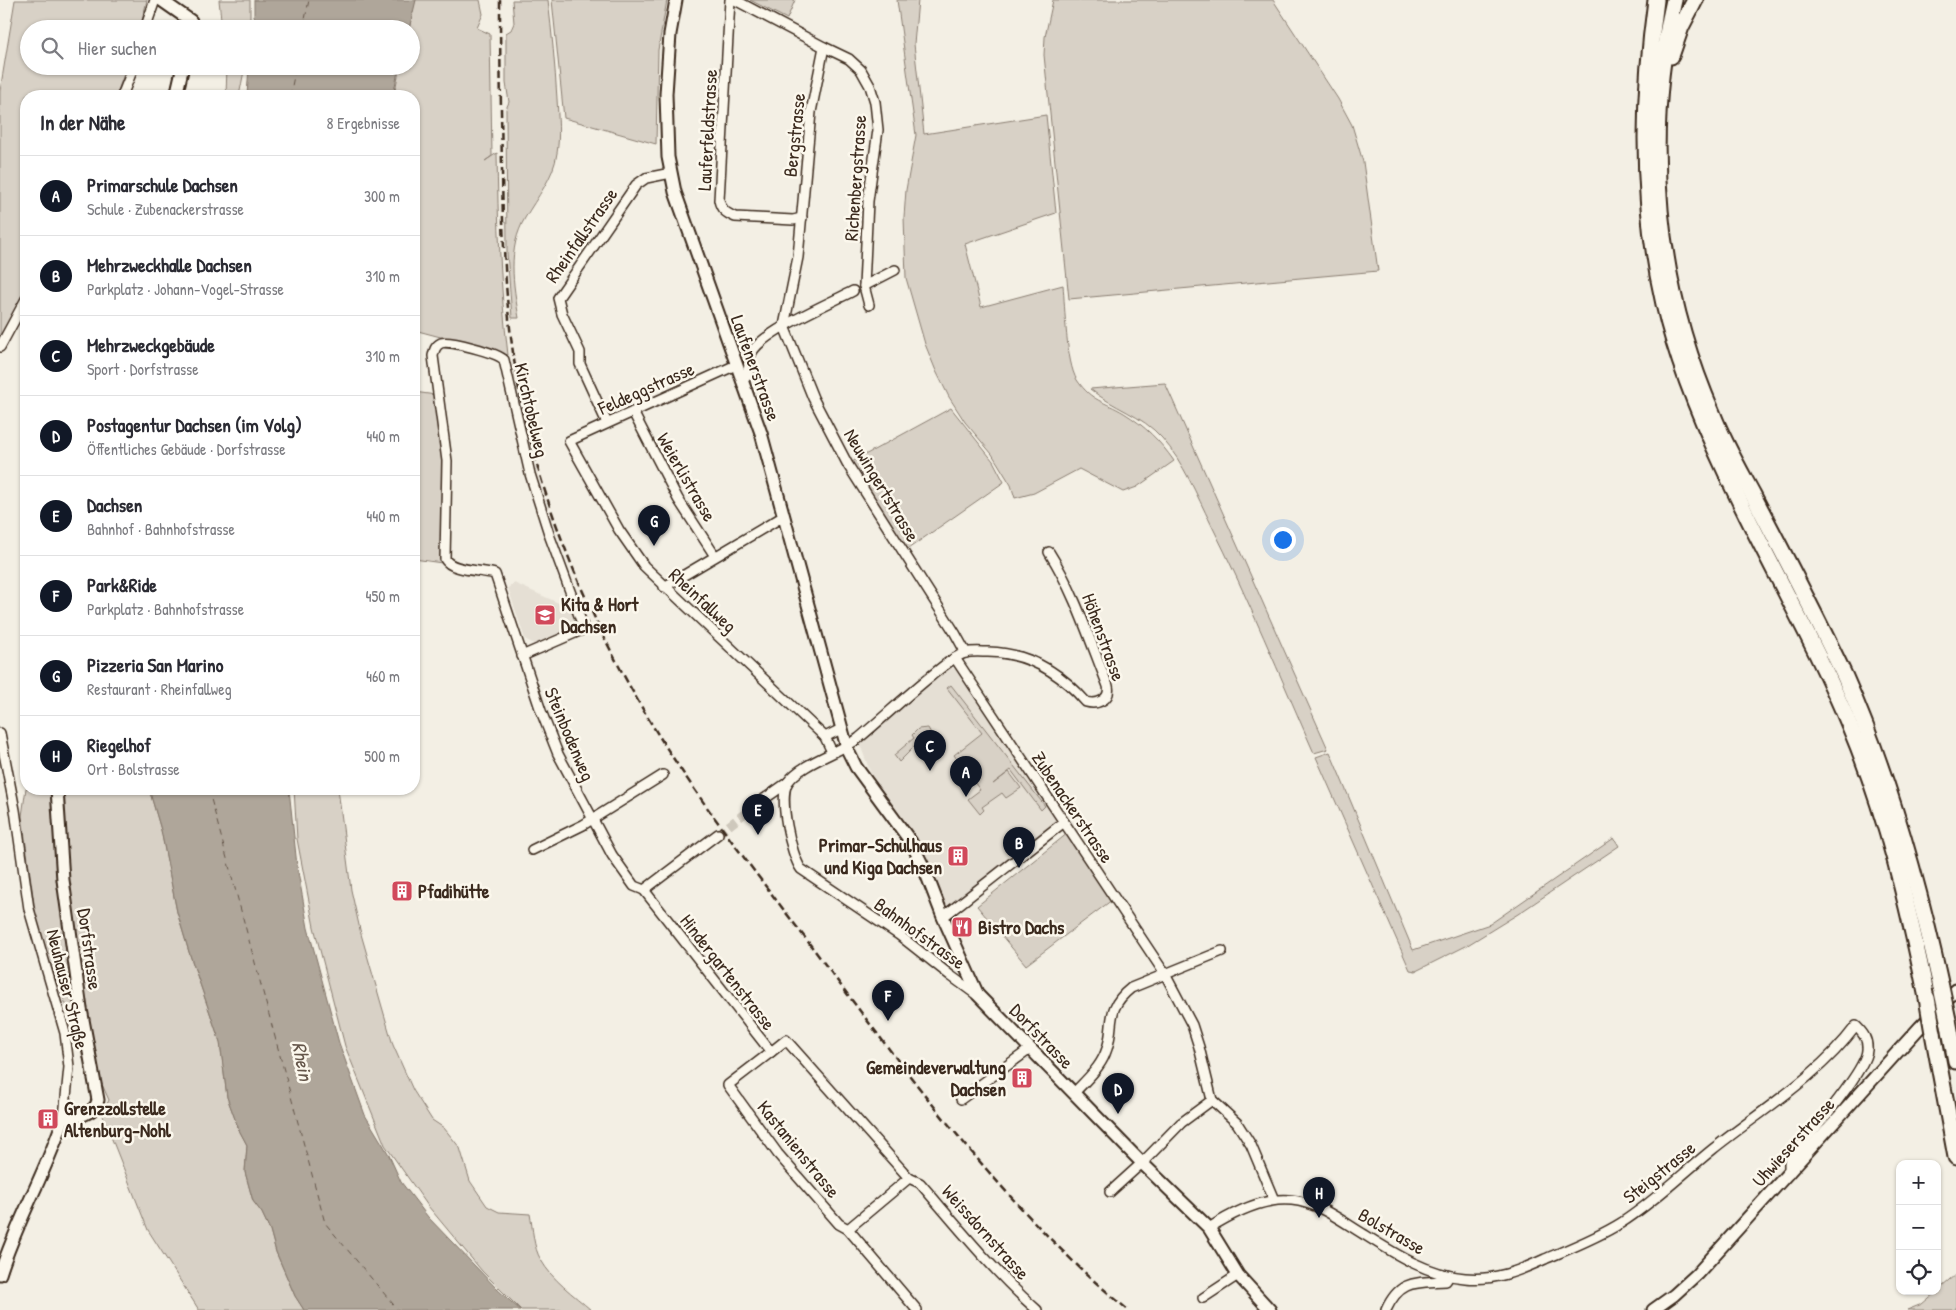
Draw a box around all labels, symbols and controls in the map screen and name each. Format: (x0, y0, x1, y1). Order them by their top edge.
search box (20, 20, 420, 75)
icon: search (38, 34, 66, 62)
text: Hier suchen (78, 35, 157, 61)
street label: Lauferfeldstrasse (691, 68, 723, 191)
street label: Bergstrasse (777, 92, 811, 178)
text: In der Nähe (40, 108, 125, 137)
text: 8 Ergebnisse (327, 112, 400, 134)
street label: Richenbergstrasse (838, 114, 872, 242)
text: Primarschule Dachsen (87, 172, 238, 198)
street label: Rheinfallstrasse (539, 182, 624, 288)
text: A (52, 185, 60, 207)
text: 300 m (364, 185, 400, 207)
text: Schule · Zubenackerstrasse (87, 198, 244, 220)
text: Mehrzweckhalle Dachsen (87, 252, 252, 278)
text: B (52, 265, 60, 287)
text: 310 m (365, 265, 400, 287)
text: Parkplatz · Johann-Vogel-Strasse (87, 278, 284, 300)
street label: Laufenerstrasse (725, 312, 787, 425)
text: Mehrzweckgebäude (87, 332, 215, 358)
text: C (52, 345, 60, 367)
text: 310 m (365, 345, 400, 367)
street label: Feldeggstrasse (593, 355, 698, 421)
text: Sport · Dorfstrasse (87, 358, 199, 380)
street label: Kirchtobelweg (509, 360, 555, 460)
text: Postagentur Dachsen (im Volg) (87, 412, 302, 438)
street label: Neuwingertstrasse (838, 424, 926, 547)
text: D (52, 425, 60, 447)
text: 440 m (366, 425, 400, 447)
street label: Weierlistrasse (651, 428, 723, 527)
text: Öffentliches Gebäude · Dorfstrasse (87, 438, 286, 460)
text: Dachsen (87, 492, 142, 518)
text: E (52, 505, 60, 527)
text: 440 m (366, 505, 400, 527)
pin: G (638, 505, 670, 546)
text: Bahnhof · Bahnhofstrasse (87, 518, 235, 540)
your location (1270, 527, 1296, 553)
street label: Rheinfallweg (663, 562, 743, 638)
text: Park&Ride (87, 572, 157, 598)
text: F (53, 585, 59, 607)
text: 450 m (366, 585, 400, 607)
street label: Höhenstrasse (1076, 590, 1132, 685)
place label: Kita & Hort Dachsen (561, 591, 640, 639)
text: Parkplatz · Bahnhofstrasse (87, 598, 244, 620)
school or university icon: Kita & Hort Dachsen (533, 603, 557, 627)
text: Pizzeria San Marino (87, 652, 223, 678)
text: G (52, 665, 60, 687)
text: 460 m (366, 665, 400, 687)
text: Restaurant · Rheinfallweg (87, 678, 232, 700)
street label: Steinbodenweg (539, 683, 601, 785)
pin: C (914, 730, 946, 771)
text: Riegelhof (87, 732, 151, 758)
text: H (52, 745, 60, 767)
text: 500 m (364, 745, 400, 767)
street label: Zubenackerstrasse (1026, 746, 1120, 868)
pin: A (950, 756, 982, 797)
text: Ort · Bolstrasse (87, 758, 180, 780)
pin: E (742, 794, 774, 835)
pin: B (1003, 827, 1035, 868)
place label: Primar-Schulhaus und Kiga Dachsen (819, 832, 943, 881)
building icon: Primar-Schulhaus und Kiga Dachsen (946, 844, 970, 868)
place label: Pfadihütte (418, 878, 490, 904)
building icon: Pfadihütte (390, 879, 414, 903)
street label: Bahnhofstrasse (869, 891, 971, 975)
street label: Dorfstrasse (71, 907, 109, 992)
street label: Hindergartenstrasse (674, 909, 782, 1036)
place label: Bistro Dachs (978, 914, 1065, 940)
restaurant icon: Bistro Dachs (950, 915, 974, 939)
street label: Neuhauser Straße (41, 926, 96, 1052)
pin: F (872, 980, 904, 1021)
street label: Dorfstrasse (1004, 998, 1080, 1075)
water label: Rhein (286, 1039, 320, 1085)
place label: Gemeindeverwaltung Dachsen (866, 1054, 1007, 1102)
building icon: Gemeindeverwaltung Dachsen (1010, 1066, 1034, 1090)
pin: D (1102, 1073, 1134, 1114)
street label: Uhwieserstrasse (1746, 1091, 1840, 1192)
place label: Grenzzollstelle Altenburg-Nohl (64, 1095, 172, 1144)
street label: Kastanienstrasse (752, 1095, 847, 1204)
building icon: Grenzzollstelle Altenburg-Nohl (36, 1107, 60, 1131)
street label: Steigstrasse (1617, 1134, 1701, 1209)
map controls (1896, 1160, 1941, 1295)
button: + (1896, 1160, 1941, 1205)
pin: H (1303, 1177, 1335, 1218)
street label: Weissdornstrasse (936, 1179, 1036, 1286)
street label: Bolstrasse (1354, 1201, 1431, 1261)
button: − (1896, 1205, 1941, 1250)
button: locate (1896, 1250, 1941, 1295)

